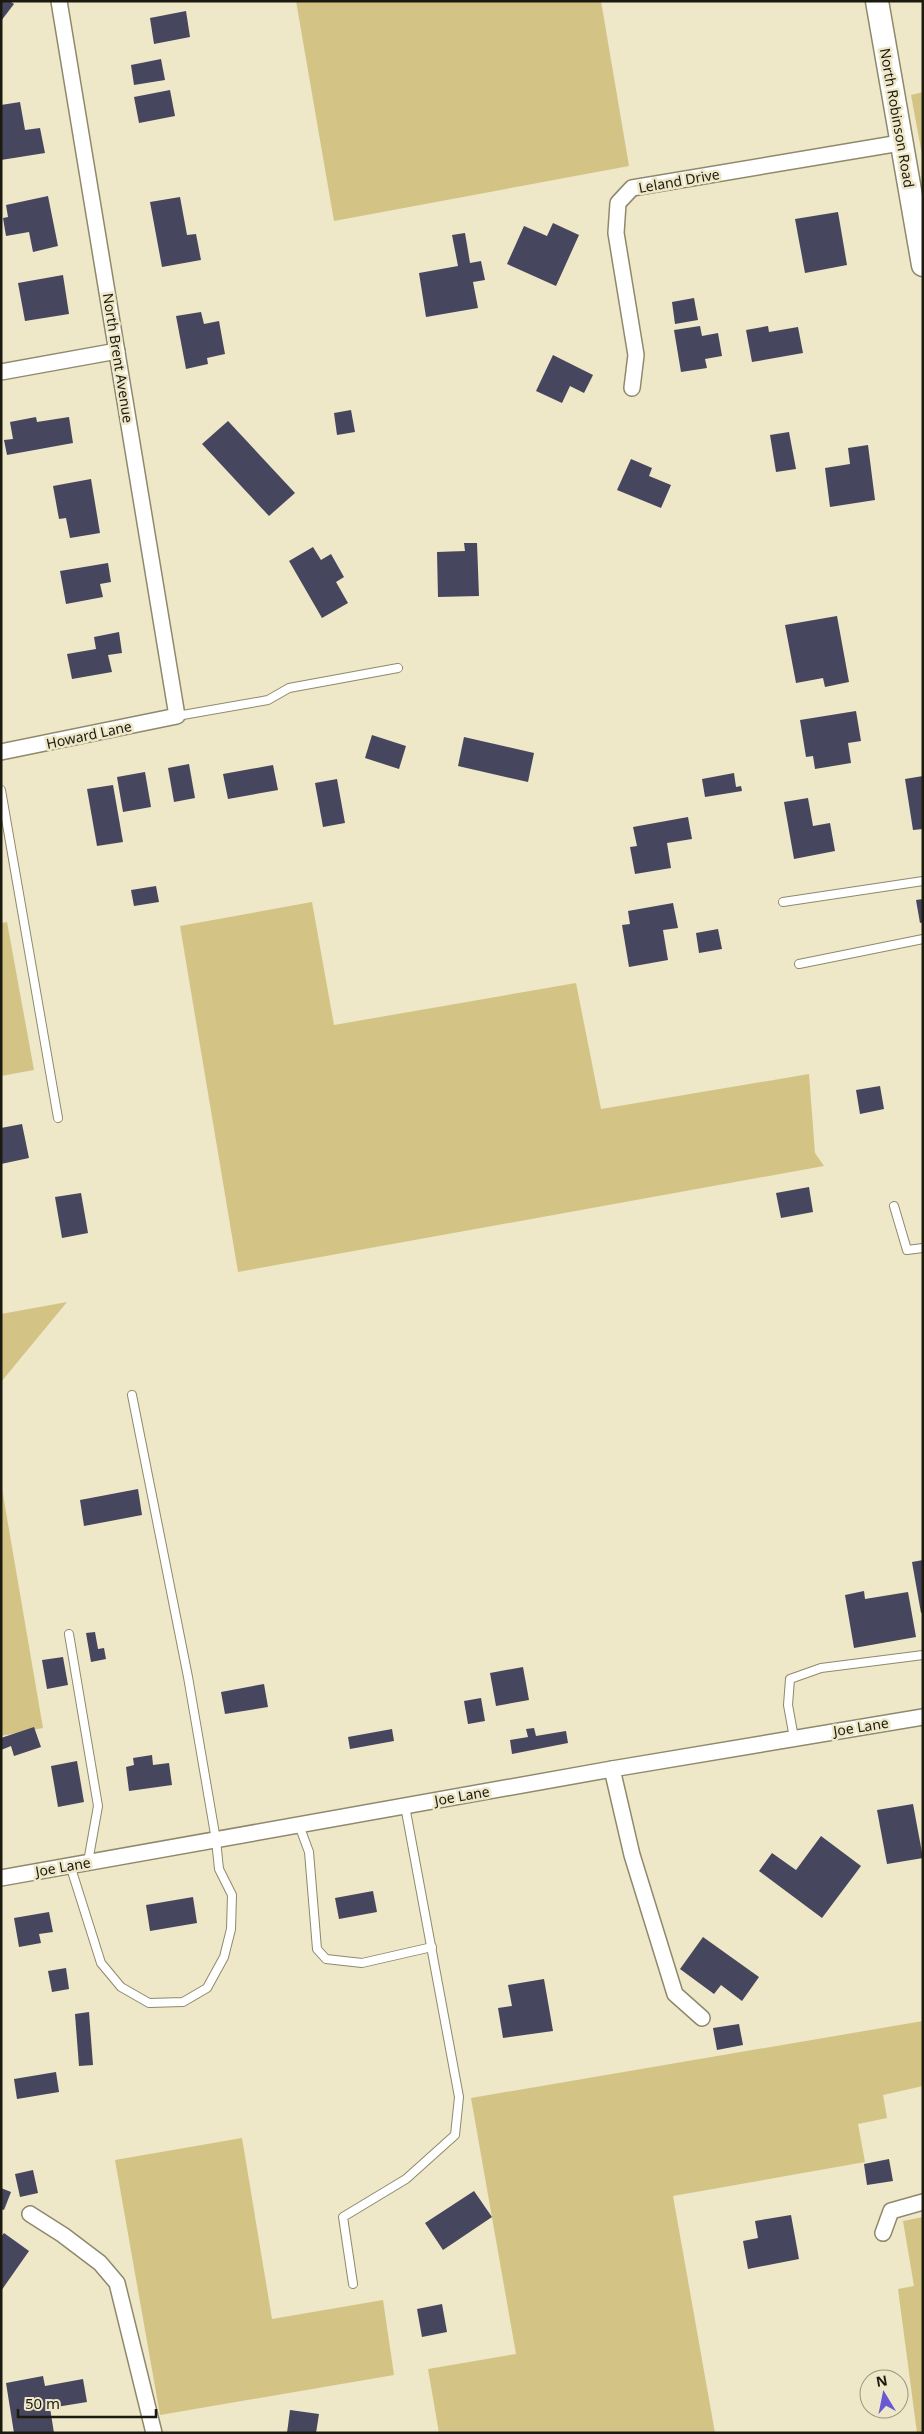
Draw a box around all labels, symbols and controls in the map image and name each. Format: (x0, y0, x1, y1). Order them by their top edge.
street label: North Robinson Road (876, 47, 919, 189)
street label: Leland Drive (637, 164, 721, 197)
street label: North Brent Avenue (99, 292, 138, 424)
street label: Howard Lane (44, 716, 133, 753)
street label: Joe Lane (830, 1713, 890, 1741)
street label: Joe Lane (431, 1781, 491, 1810)
street label: Joe Lane (32, 1852, 92, 1881)
north arrow (859, 2369, 909, 2419)
text: N (874, 2370, 889, 2391)
scale bar (18, 2386, 155, 2418)
text: 50 m (25, 2393, 60, 2413)

